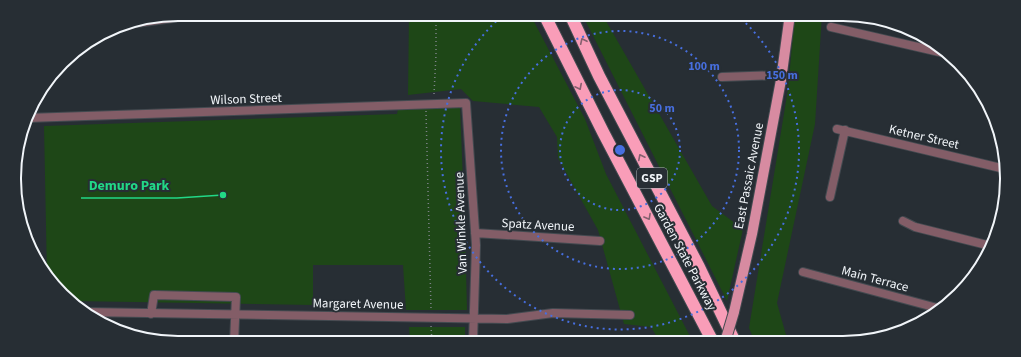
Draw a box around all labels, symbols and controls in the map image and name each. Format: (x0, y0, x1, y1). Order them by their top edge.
one-way arrow (580, 38, 588, 46)
text: 100 m (688, 58, 720, 75)
text: 150 m (766, 67, 798, 84)
one-way arrow (575, 82, 582, 90)
street label: Wilson Street (210, 89, 283, 109)
text: 50 m (649, 100, 675, 117)
street label: Ketner Street (887, 120, 961, 154)
street label: East Passaic Avenue (730, 121, 768, 231)
centre of rings (613, 143, 627, 157)
one-way arrow (638, 154, 646, 162)
road number: GSP (637, 168, 667, 188)
callout: Demuro Park (81, 172, 177, 198)
street label: Van Winkle Avenue (450, 172, 472, 274)
text: Demuro Park (89, 176, 170, 196)
street label: Garden State Parkway (649, 200, 721, 314)
one-way arrow (644, 213, 651, 220)
street label: Spatz Avenue (501, 214, 575, 236)
street label: Main Terrace (839, 261, 911, 297)
street label: Margaret Avenue (312, 294, 404, 314)

